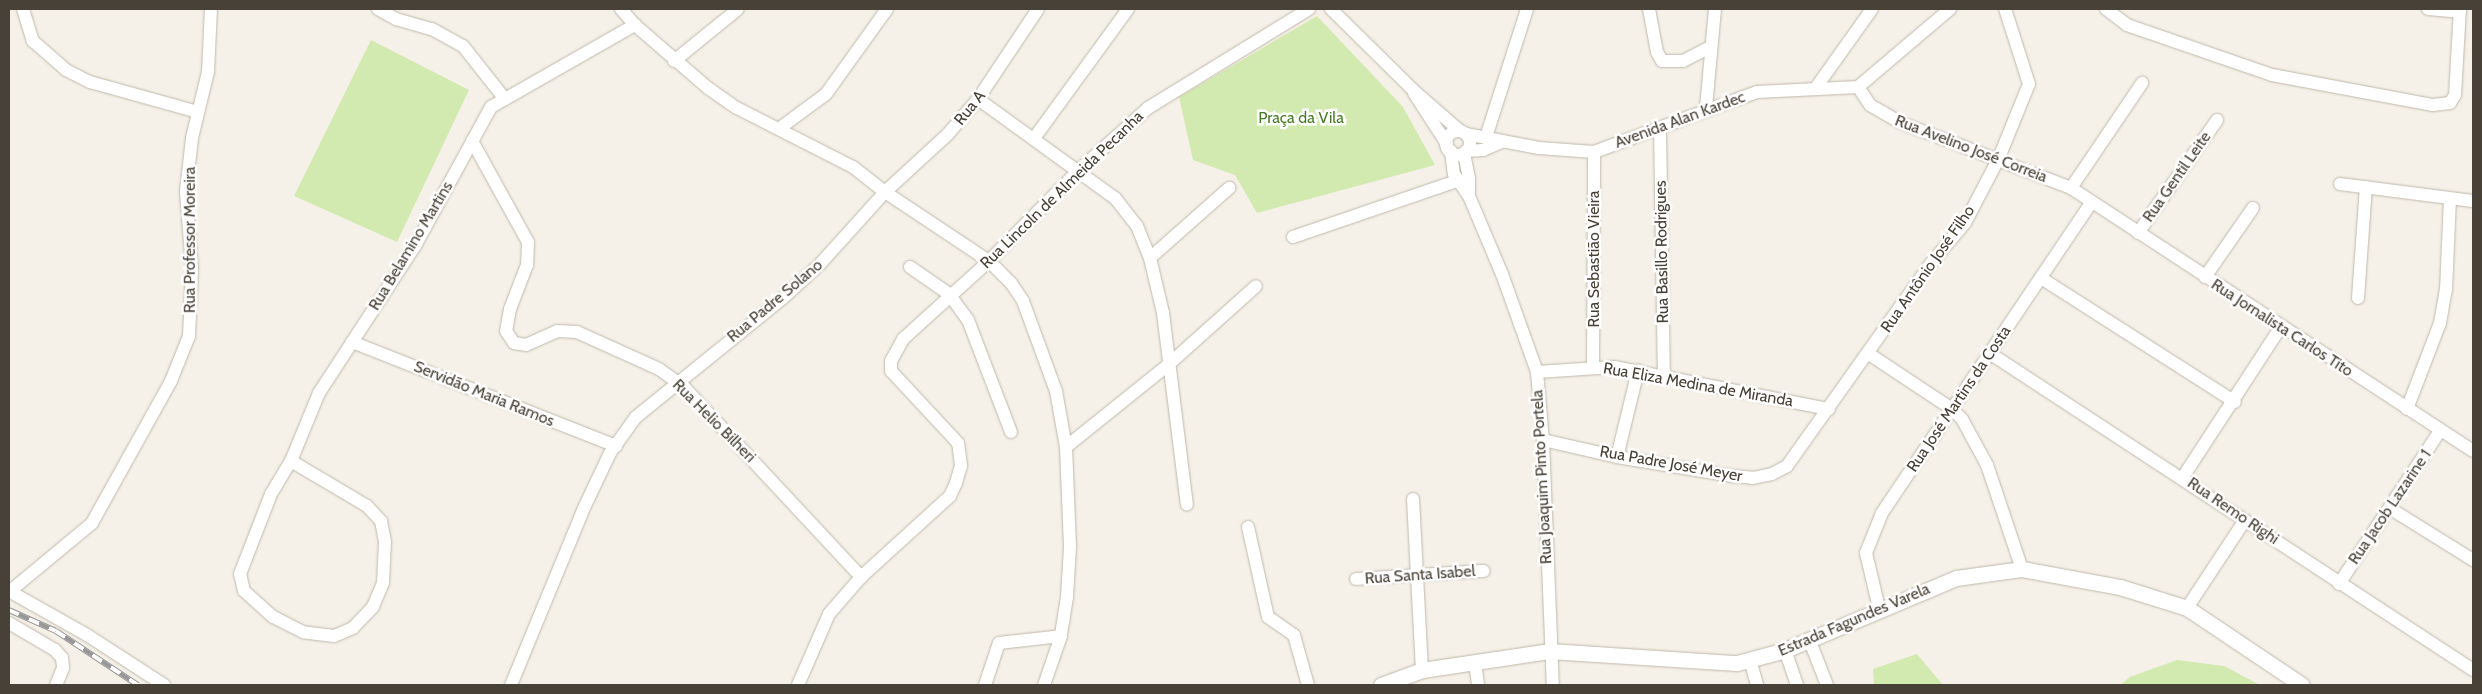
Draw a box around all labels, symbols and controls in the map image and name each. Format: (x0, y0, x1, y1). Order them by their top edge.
street label: Rua A (950, 87, 990, 129)
street label: Avenida Alan Kardec (1612, 87, 1748, 153)
street label: Rua Lincoln de Almeida Pecanha (977, 107, 1147, 273)
park label: Praça da Vila (1258, 108, 1344, 128)
street label: Rua Avelino José Correia (1892, 111, 2050, 187)
street label: Rua Gentil Leite (2139, 128, 2215, 226)
street label: Rua Professor Moreira (180, 167, 200, 313)
street label: Rua Belamino Martins (365, 178, 457, 314)
street label: Rua Basillo Rodrigues (1651, 180, 1673, 324)
street label: Rua Sebastião Vieira (1584, 191, 1604, 327)
street label: Rua Antônio José Filho (1877, 202, 1979, 336)
street label: Rua Padre Solano (723, 256, 827, 346)
street label: Rua Jornalista Carlos Tito (2208, 275, 2356, 381)
street label: Rua José Martins da Costa (1903, 322, 2015, 476)
street label: Servidão Maria Ramos (411, 357, 557, 431)
street label: Rua Eliza Medina de Miranda (1602, 359, 1794, 411)
street label: Rua Helio Bilheri (668, 375, 760, 467)
street label: Rua Joaquim Pinto Portela (1528, 389, 1556, 565)
street label: Rua Padre José Meyer (1598, 442, 1744, 486)
street label: Rua Jacob Lazarine 1 (2344, 446, 2436, 568)
street label: Rua Remo Righi (2184, 473, 2282, 549)
street label: Rua Santa Isabel (1364, 562, 1476, 588)
street label: Estrada Fagundes Varela (1775, 579, 1933, 661)

